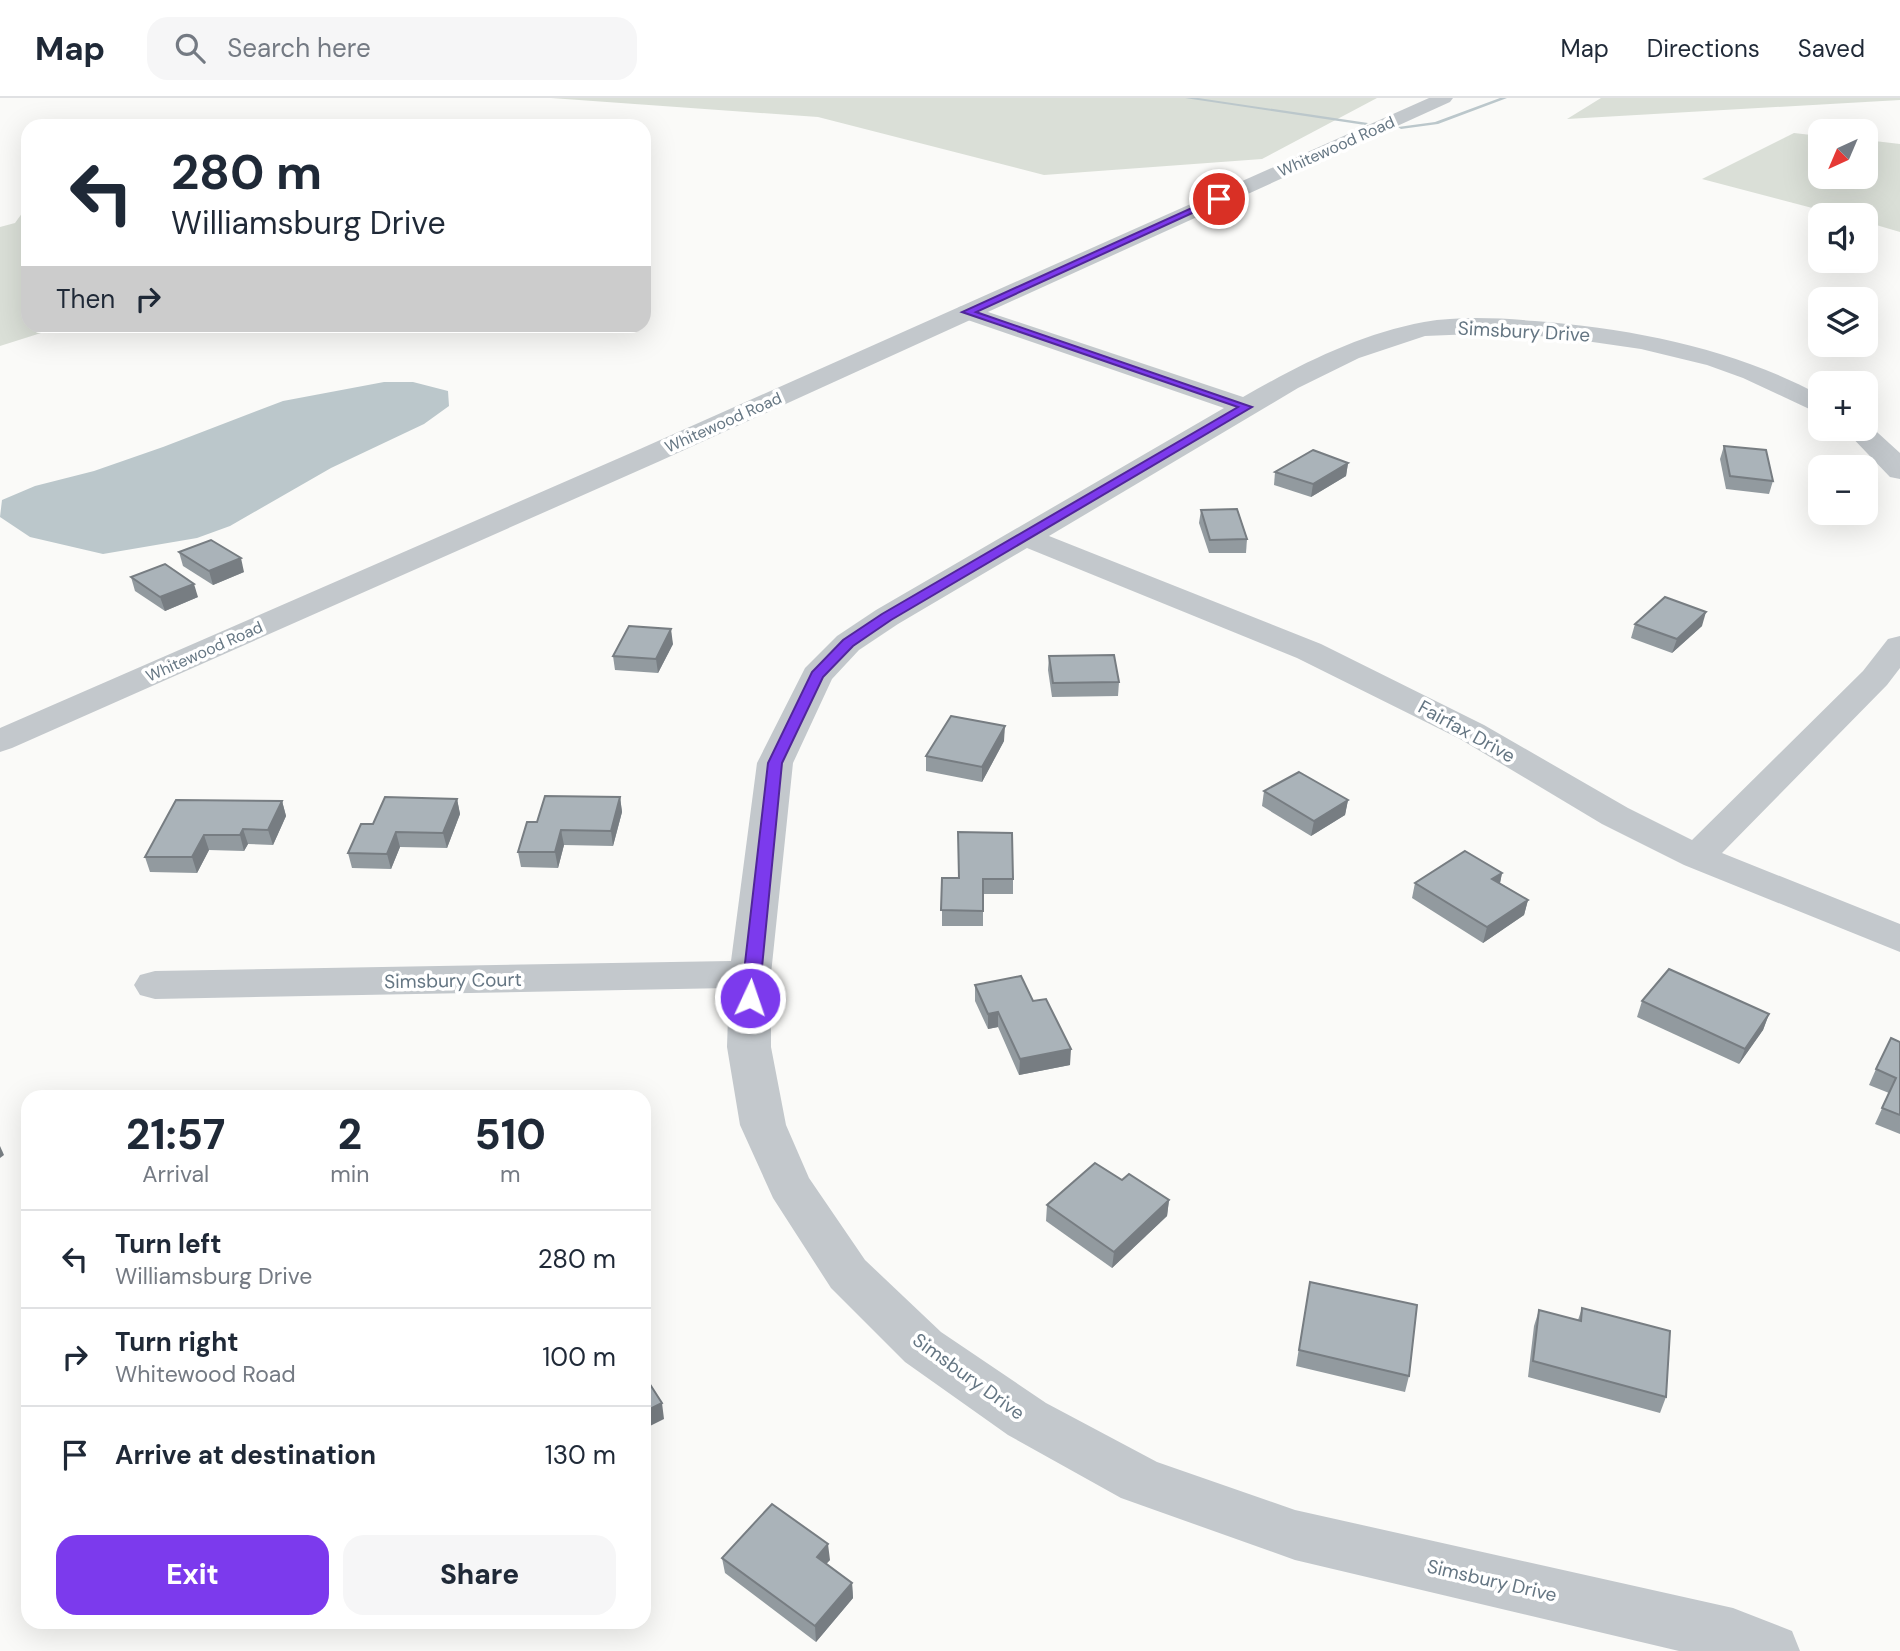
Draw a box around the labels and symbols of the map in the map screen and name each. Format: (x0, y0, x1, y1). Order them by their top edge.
street label: Whitewood Road (1274, 111, 1398, 182)
north arrow (1808, 119, 1878, 189)
pin (1189, 169, 1249, 229)
street label: Simsbury Drive (1457, 316, 1591, 347)
street label: Whitewood Road (661, 387, 785, 458)
street label: Whitewood Road (142, 616, 266, 687)
street label: Fairfax Drive (1414, 694, 1520, 768)
position arrow (713, 961, 787, 1035)
street label: Simsbury Court (384, 967, 522, 994)
street label: Simsbury Drive (908, 1327, 1030, 1425)
street label: Simsbury Drive (1425, 1553, 1559, 1608)

